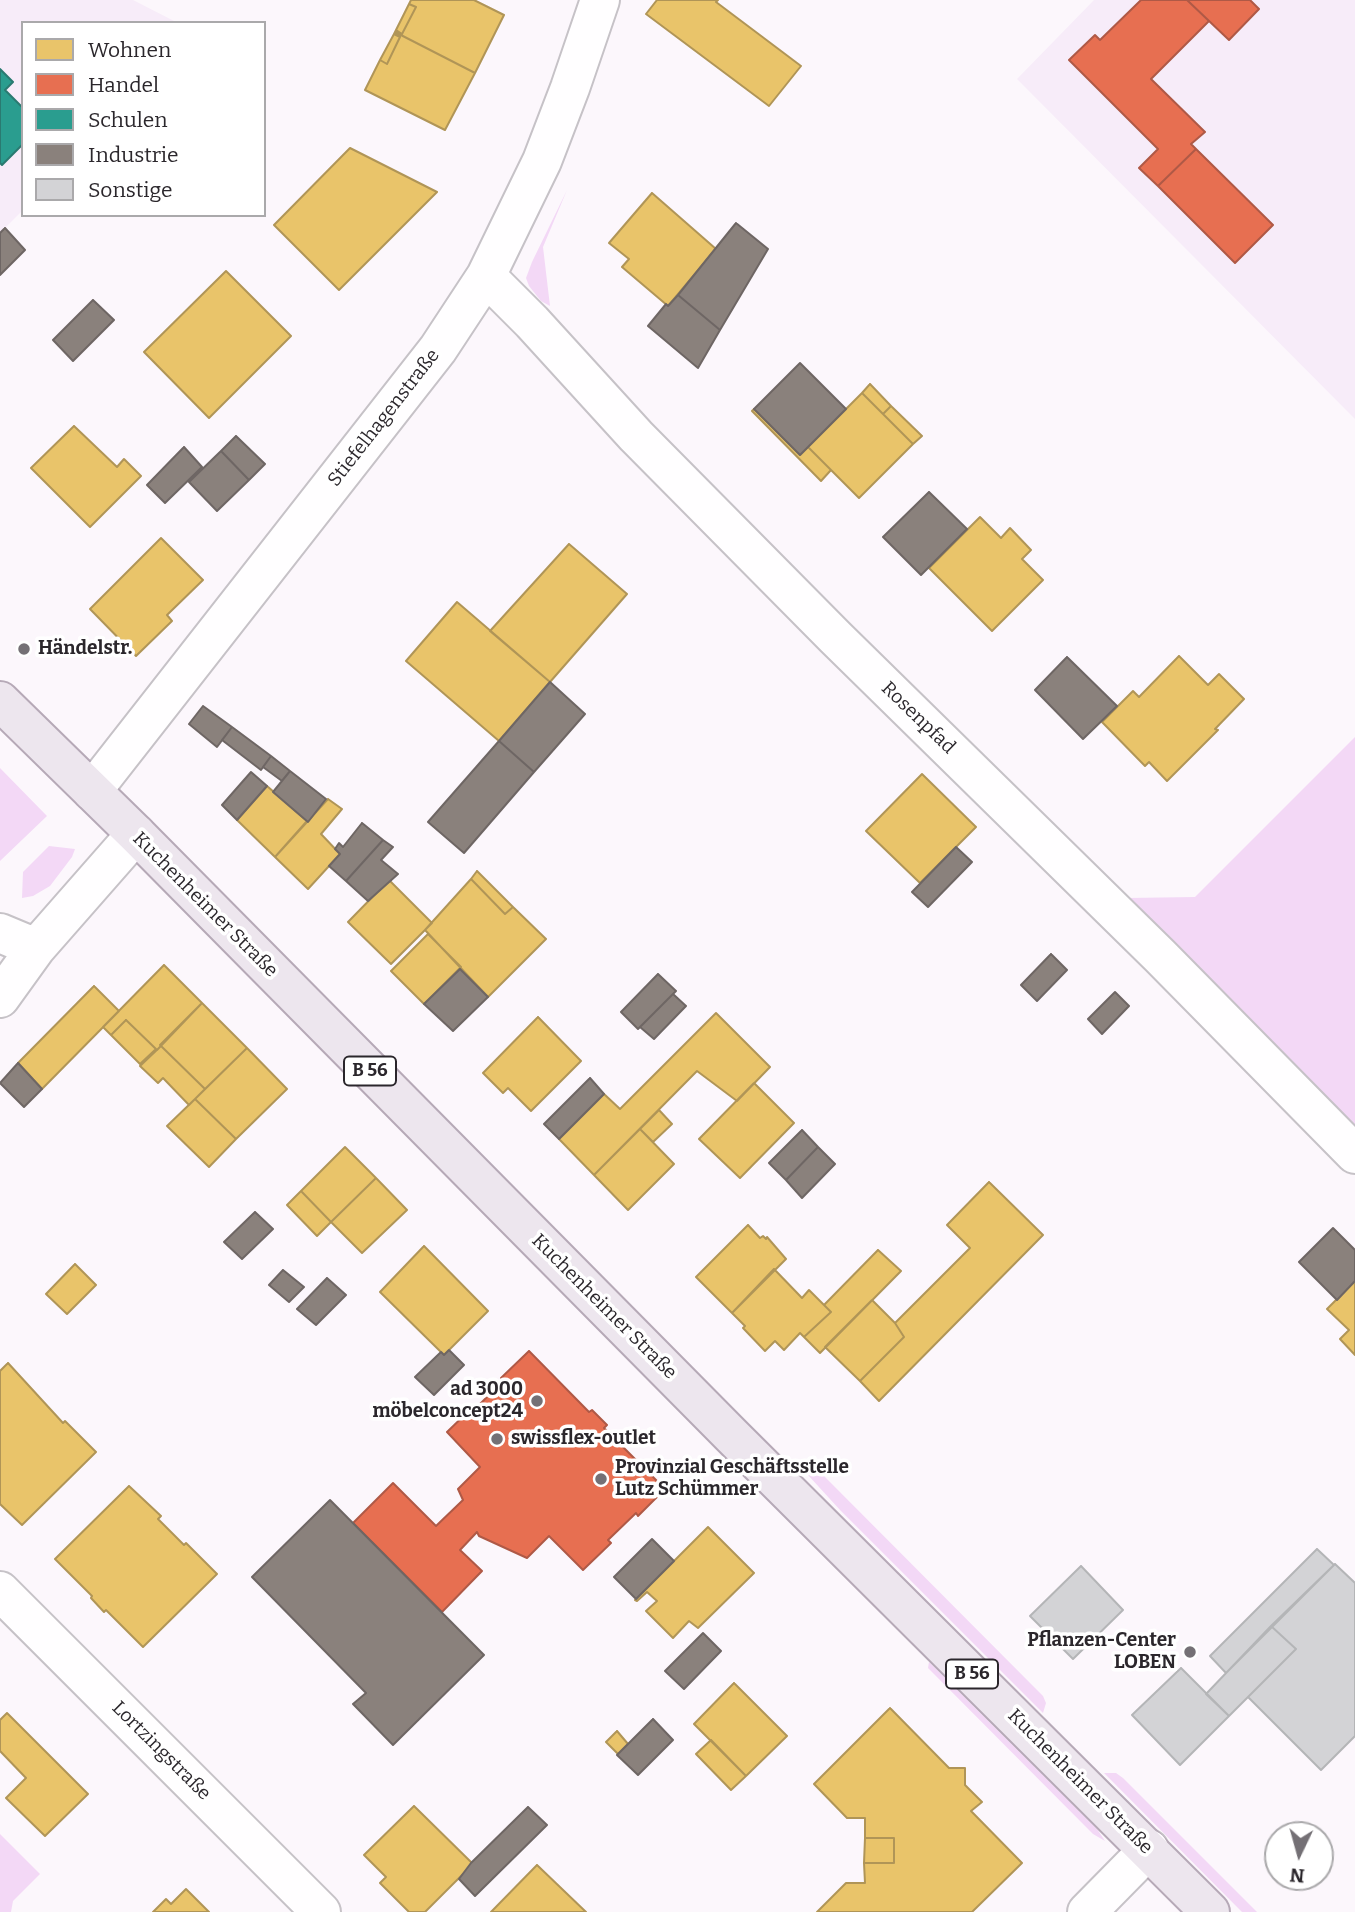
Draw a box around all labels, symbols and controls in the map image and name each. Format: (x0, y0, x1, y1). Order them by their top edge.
legend (21, 21, 266, 217)
text: Wohnen (88, 37, 171, 63)
text: Handel (88, 72, 159, 98)
text: Schulen (88, 107, 168, 133)
text: Industrie (88, 142, 179, 168)
text: Sonstige (88, 177, 173, 203)
street label: Stiefelhagenstraße (323, 345, 445, 491)
place label: Händelstr. (38, 638, 132, 660)
marker: Händelstr. (16, 641, 32, 657)
street label: Rosenpfad (876, 677, 960, 759)
street label: Kuchenheimer Straße (128, 828, 282, 982)
road number: B 56 (344, 1056, 396, 1086)
street label: Kuchenheimer Straße (527, 1230, 681, 1384)
place label: ad 3000 möbelconcept24 (372, 1379, 523, 1423)
marker: ad 3000 möbelconcept24 (529, 1393, 545, 1409)
place label: swissflex-outlet (511, 1428, 656, 1450)
marker: swissflex-outlet (489, 1431, 505, 1447)
place label: Provinzial Geschäftsstelle Lutz Schümmer (615, 1457, 849, 1501)
marker: Provinzial Geschäftsstelle Lutz Schümmer (593, 1471, 609, 1487)
place label: Pflanzen-Center LOBEN (1027, 1630, 1176, 1674)
marker: Pflanzen-Center LOBEN (1182, 1644, 1198, 1660)
road number: B 56 (946, 1660, 998, 1688)
street label: Lortzingstraße (107, 1697, 215, 1805)
street label: Kuchenheimer Straße (1003, 1705, 1157, 1859)
north arrow (1264, 1821, 1334, 1891)
text: N (1289, 1863, 1306, 1888)

